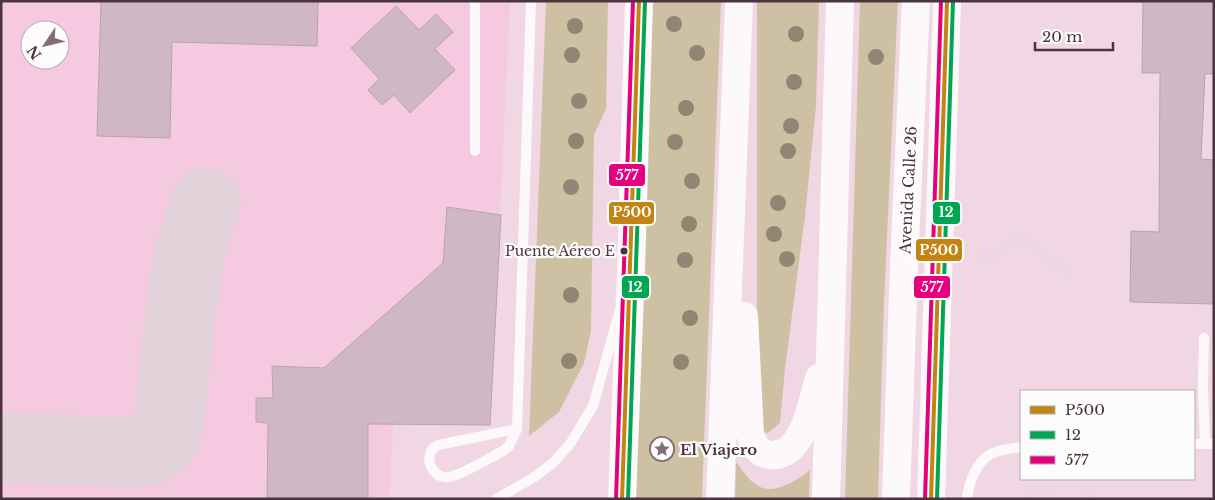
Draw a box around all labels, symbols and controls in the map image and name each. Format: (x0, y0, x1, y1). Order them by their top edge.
north arrow (20, 20, 70, 70)
scale bar (1035, 20, 1112, 52)
text: 20 m (1042, 27, 1082, 46)
text: N (23, 42, 46, 63)
street label: Avenida Calle 26 (895, 126, 921, 255)
line badge: 577 (608, 163, 646, 187)
text: 577 (616, 166, 639, 184)
line badge: P500 (608, 201, 655, 225)
line badge: 12 (932, 201, 961, 225)
text: P500 (612, 203, 652, 221)
text: 12 (938, 203, 954, 221)
line badge: P500 (915, 238, 963, 262)
text: P500 (919, 241, 959, 259)
place label: Puente Aéreo E (505, 242, 615, 260)
marker: Puente Aéreo E (619, 246, 629, 256)
line badge: 12 (621, 275, 650, 299)
line badge: 577 (913, 275, 951, 299)
text: 12 (627, 278, 643, 296)
text: 577 (921, 278, 944, 296)
legend (1020, 390, 1195, 480)
text: P500 (1065, 400, 1105, 419)
text: 12 (1065, 425, 1081, 444)
place icon: El Viajero (649, 436, 675, 462)
place label: El Viajero (680, 440, 757, 459)
text: 577 (1065, 450, 1089, 469)

